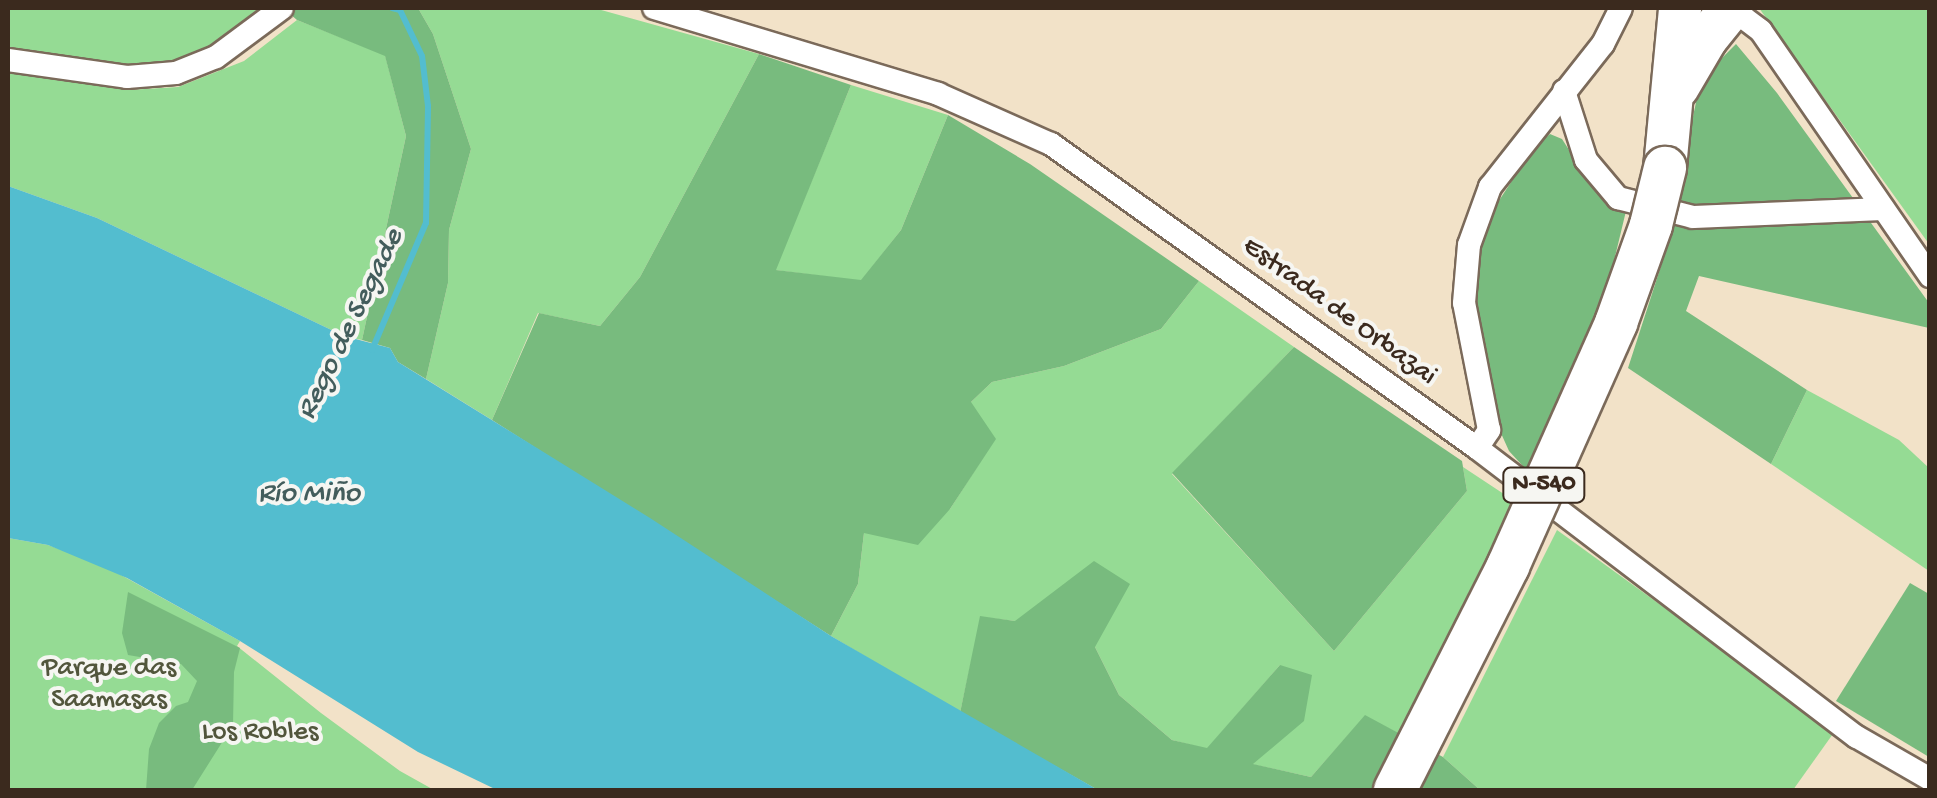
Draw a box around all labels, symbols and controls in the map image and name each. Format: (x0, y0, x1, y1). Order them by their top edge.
water label: Rego de Segade (290, 224, 414, 426)
street label: Estrada de Orbazai (1235, 230, 1443, 394)
road number: N-540 (1502, 465, 1586, 505)
water label: Río Miño (258, 477, 360, 513)
park label: Parque das Saamasas (42, 652, 176, 718)
park label: Los Robles (202, 716, 318, 750)

